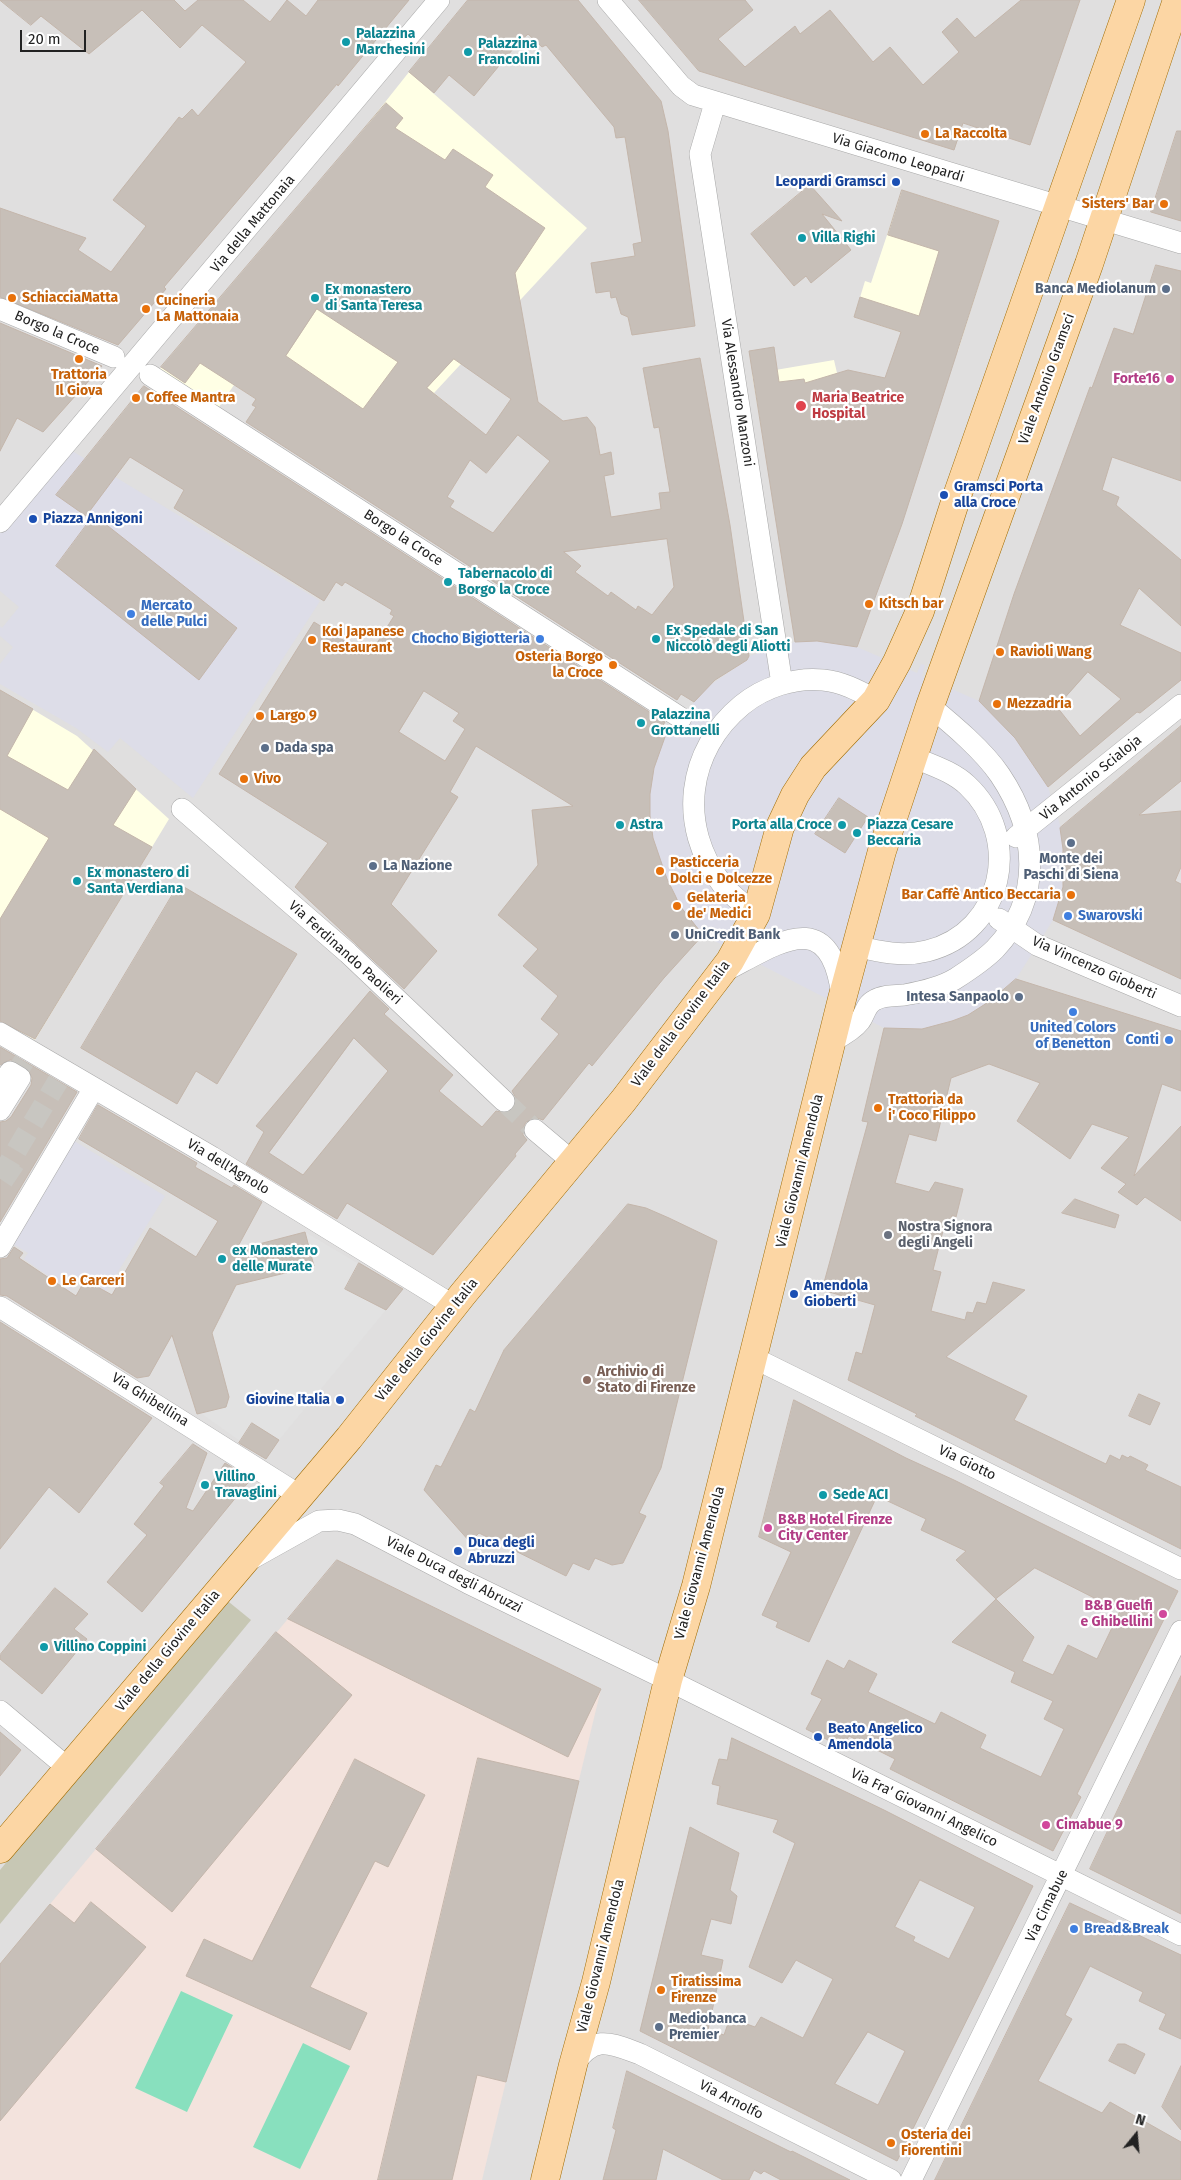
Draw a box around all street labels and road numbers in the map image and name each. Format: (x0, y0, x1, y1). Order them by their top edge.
street label: Via Giacomo Leopardi (830, 130, 966, 186)
street label: Via della Mattonaia (207, 172, 299, 276)
street label: Borgo la Croce (12, 307, 102, 359)
street label: Viale Antonio Gramsci (1015, 311, 1079, 447)
street label: Via Alessandro Manzoni (717, 318, 757, 468)
street label: Borgo la Croce (360, 506, 446, 570)
street label: Via Antonio Scialoja (1037, 732, 1145, 824)
street label: Via Ferdinando Paolieri (285, 898, 405, 1008)
street label: Via Vincenzo Gioberti (1029, 933, 1159, 1003)
street label: Viale della Giovine Italia (628, 958, 734, 1090)
street label: Viale Giovanni Amendola (773, 1092, 827, 1250)
street label: Via dell'Agnolo (184, 1136, 272, 1198)
street label: Viale della Giovine Italia (372, 1275, 482, 1405)
street label: Via Ghibellina (108, 1370, 192, 1430)
street label: Via Giotto (935, 1442, 999, 1484)
street label: Viale Giovanni Amendola (671, 1485, 729, 1641)
street label: Viale Duca degli Abruzzi (383, 1533, 525, 1617)
street label: Viale della Giovine Italia (112, 1587, 224, 1715)
street label: Via Fra' Giovanni Angelico (848, 1765, 1000, 1851)
street label: Via Cimabue (1022, 1867, 1072, 1945)
street label: Viale Giovanni Amendola (574, 1877, 628, 2035)
street label: Via Arnolfo (696, 2077, 766, 2123)

